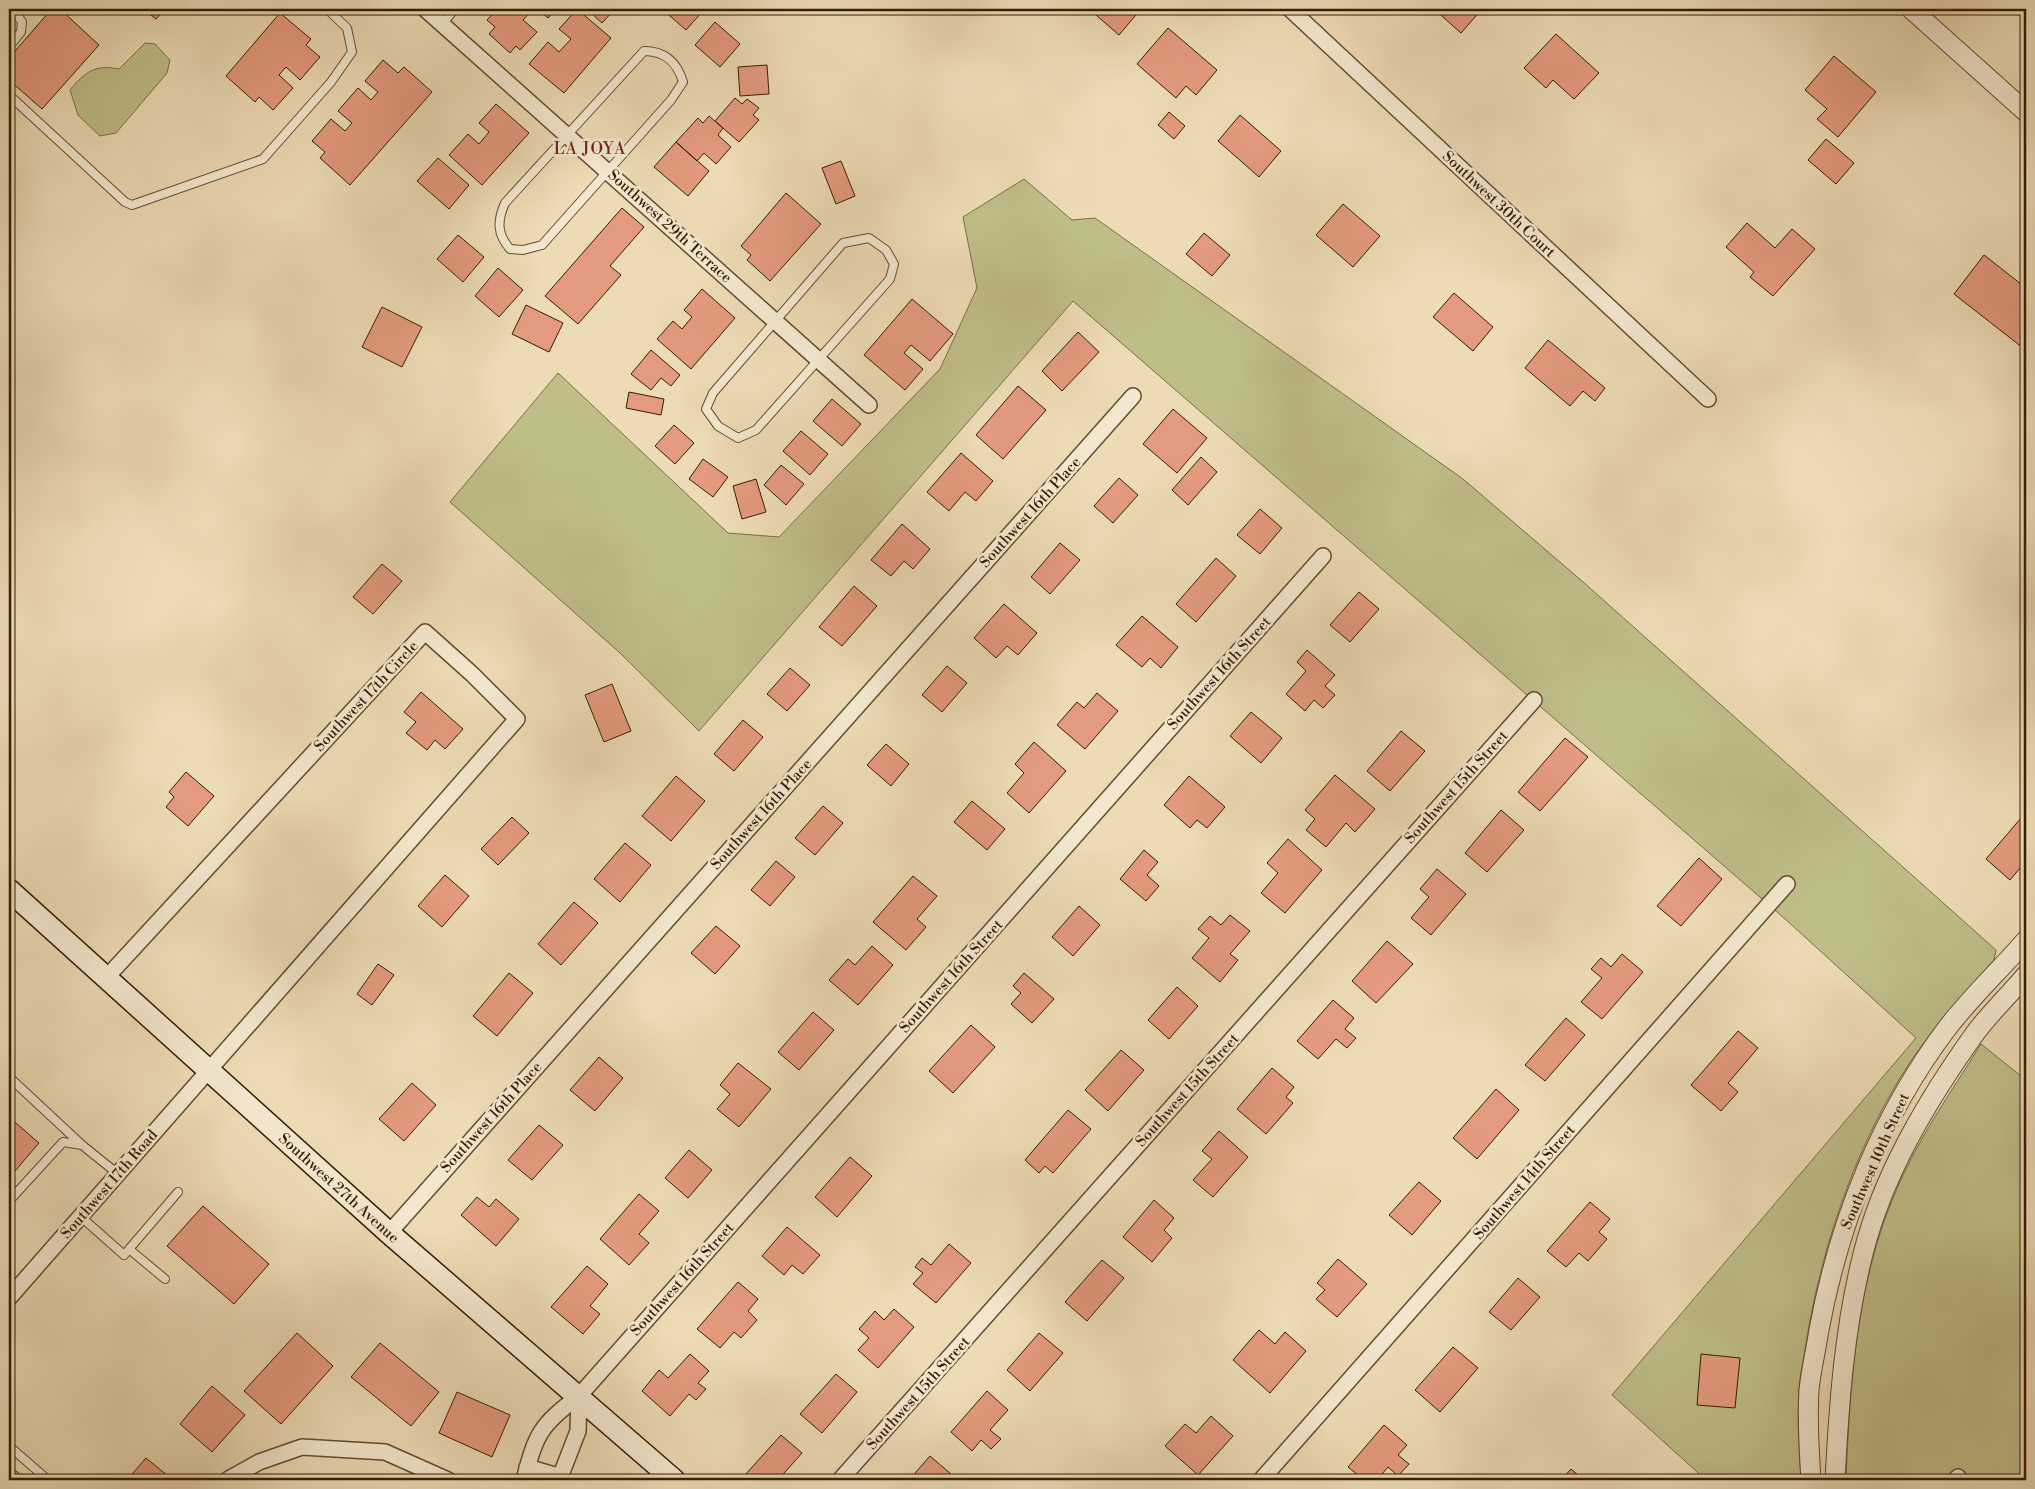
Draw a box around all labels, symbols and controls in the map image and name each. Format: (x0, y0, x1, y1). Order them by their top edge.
district label: LA JOYA (554, 139, 626, 159)
street label: Southwest 30th Court (1438, 147, 1560, 262)
street label: Southwest 29th Terrace (604, 166, 736, 287)
street label: Southwest 16th Place (976, 453, 1085, 572)
street label: Southwest 16th Street (1163, 612, 1276, 734)
street label: Southwest 17th Circle (310, 637, 423, 756)
street label: Southwest 15th Street (1401, 726, 1513, 848)
street label: Southwest 16th Place (707, 755, 816, 874)
street label: Southwest 16th Street (895, 915, 1008, 1037)
street label: Southwest 15th Street (1132, 1029, 1244, 1151)
street label: Southwest 16th Place (437, 1058, 546, 1177)
street label: Southwest 10th Street (1837, 1090, 1914, 1232)
street label: Southwest 14th Street (1469, 1121, 1580, 1244)
street label: Southwest 17th Road (57, 1126, 162, 1243)
street label: Southwest 27th Avenue (274, 1129, 403, 1248)
street label: Southwest 16th Street (626, 1218, 739, 1340)
street label: Southwest 15th Street (863, 1332, 975, 1454)

